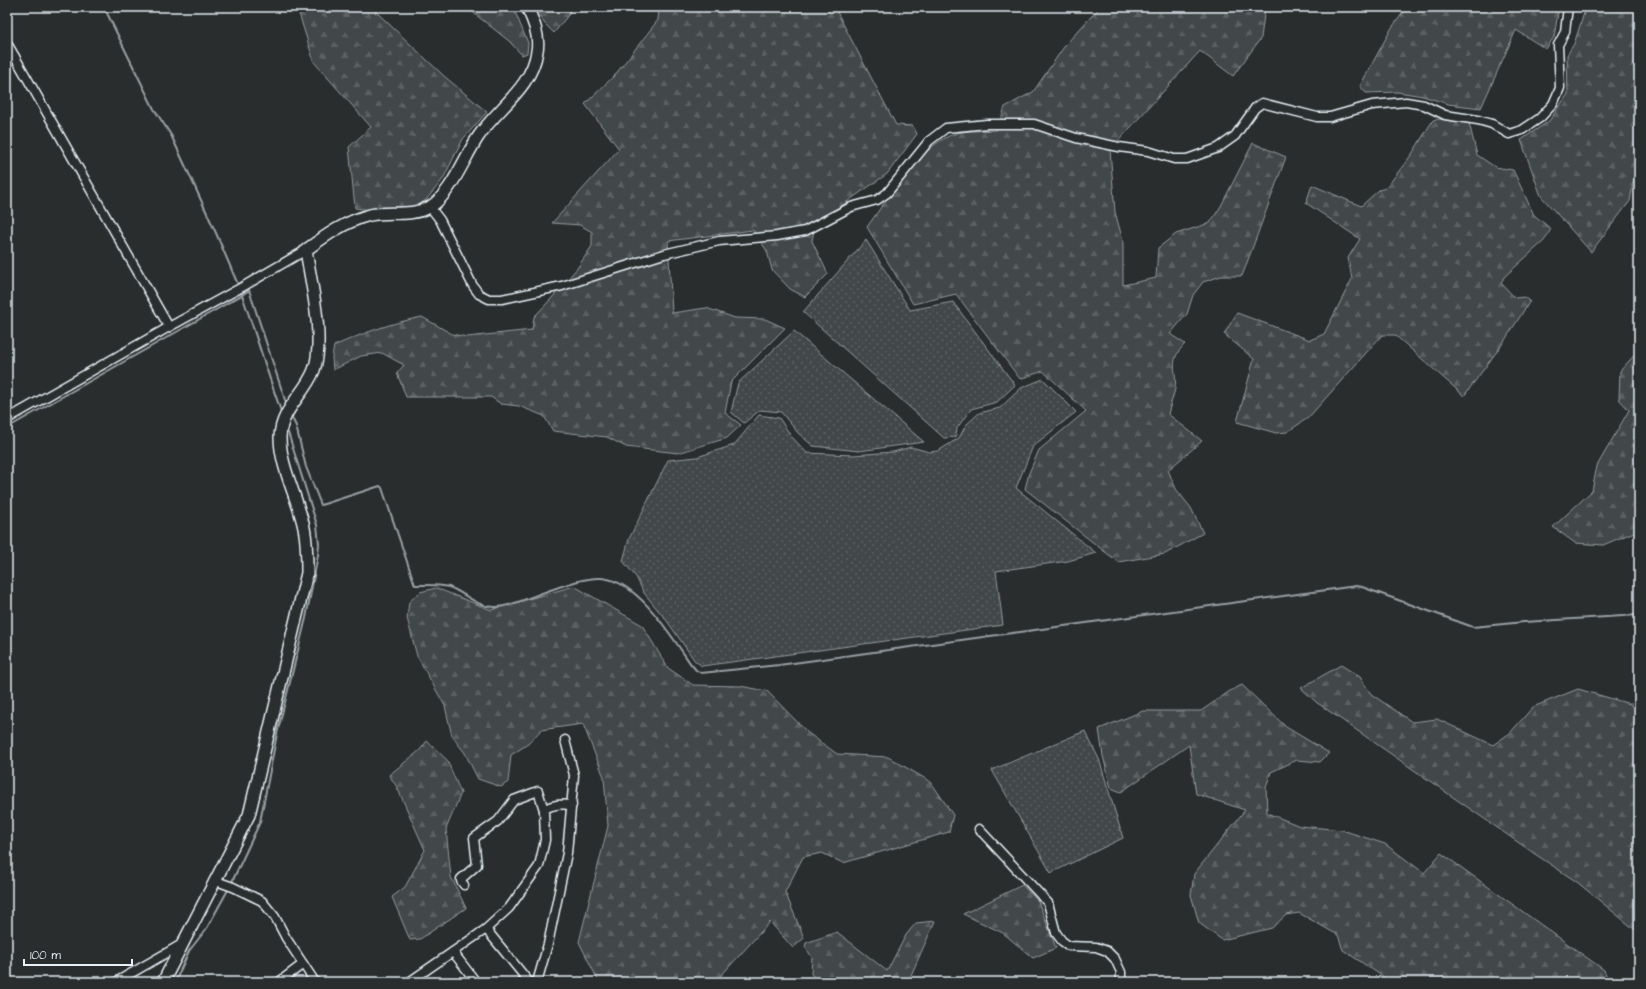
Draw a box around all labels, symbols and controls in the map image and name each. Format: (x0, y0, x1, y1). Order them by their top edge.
scale bar (24, 941, 132, 967)
text: 100 m (30, 947, 61, 964)

